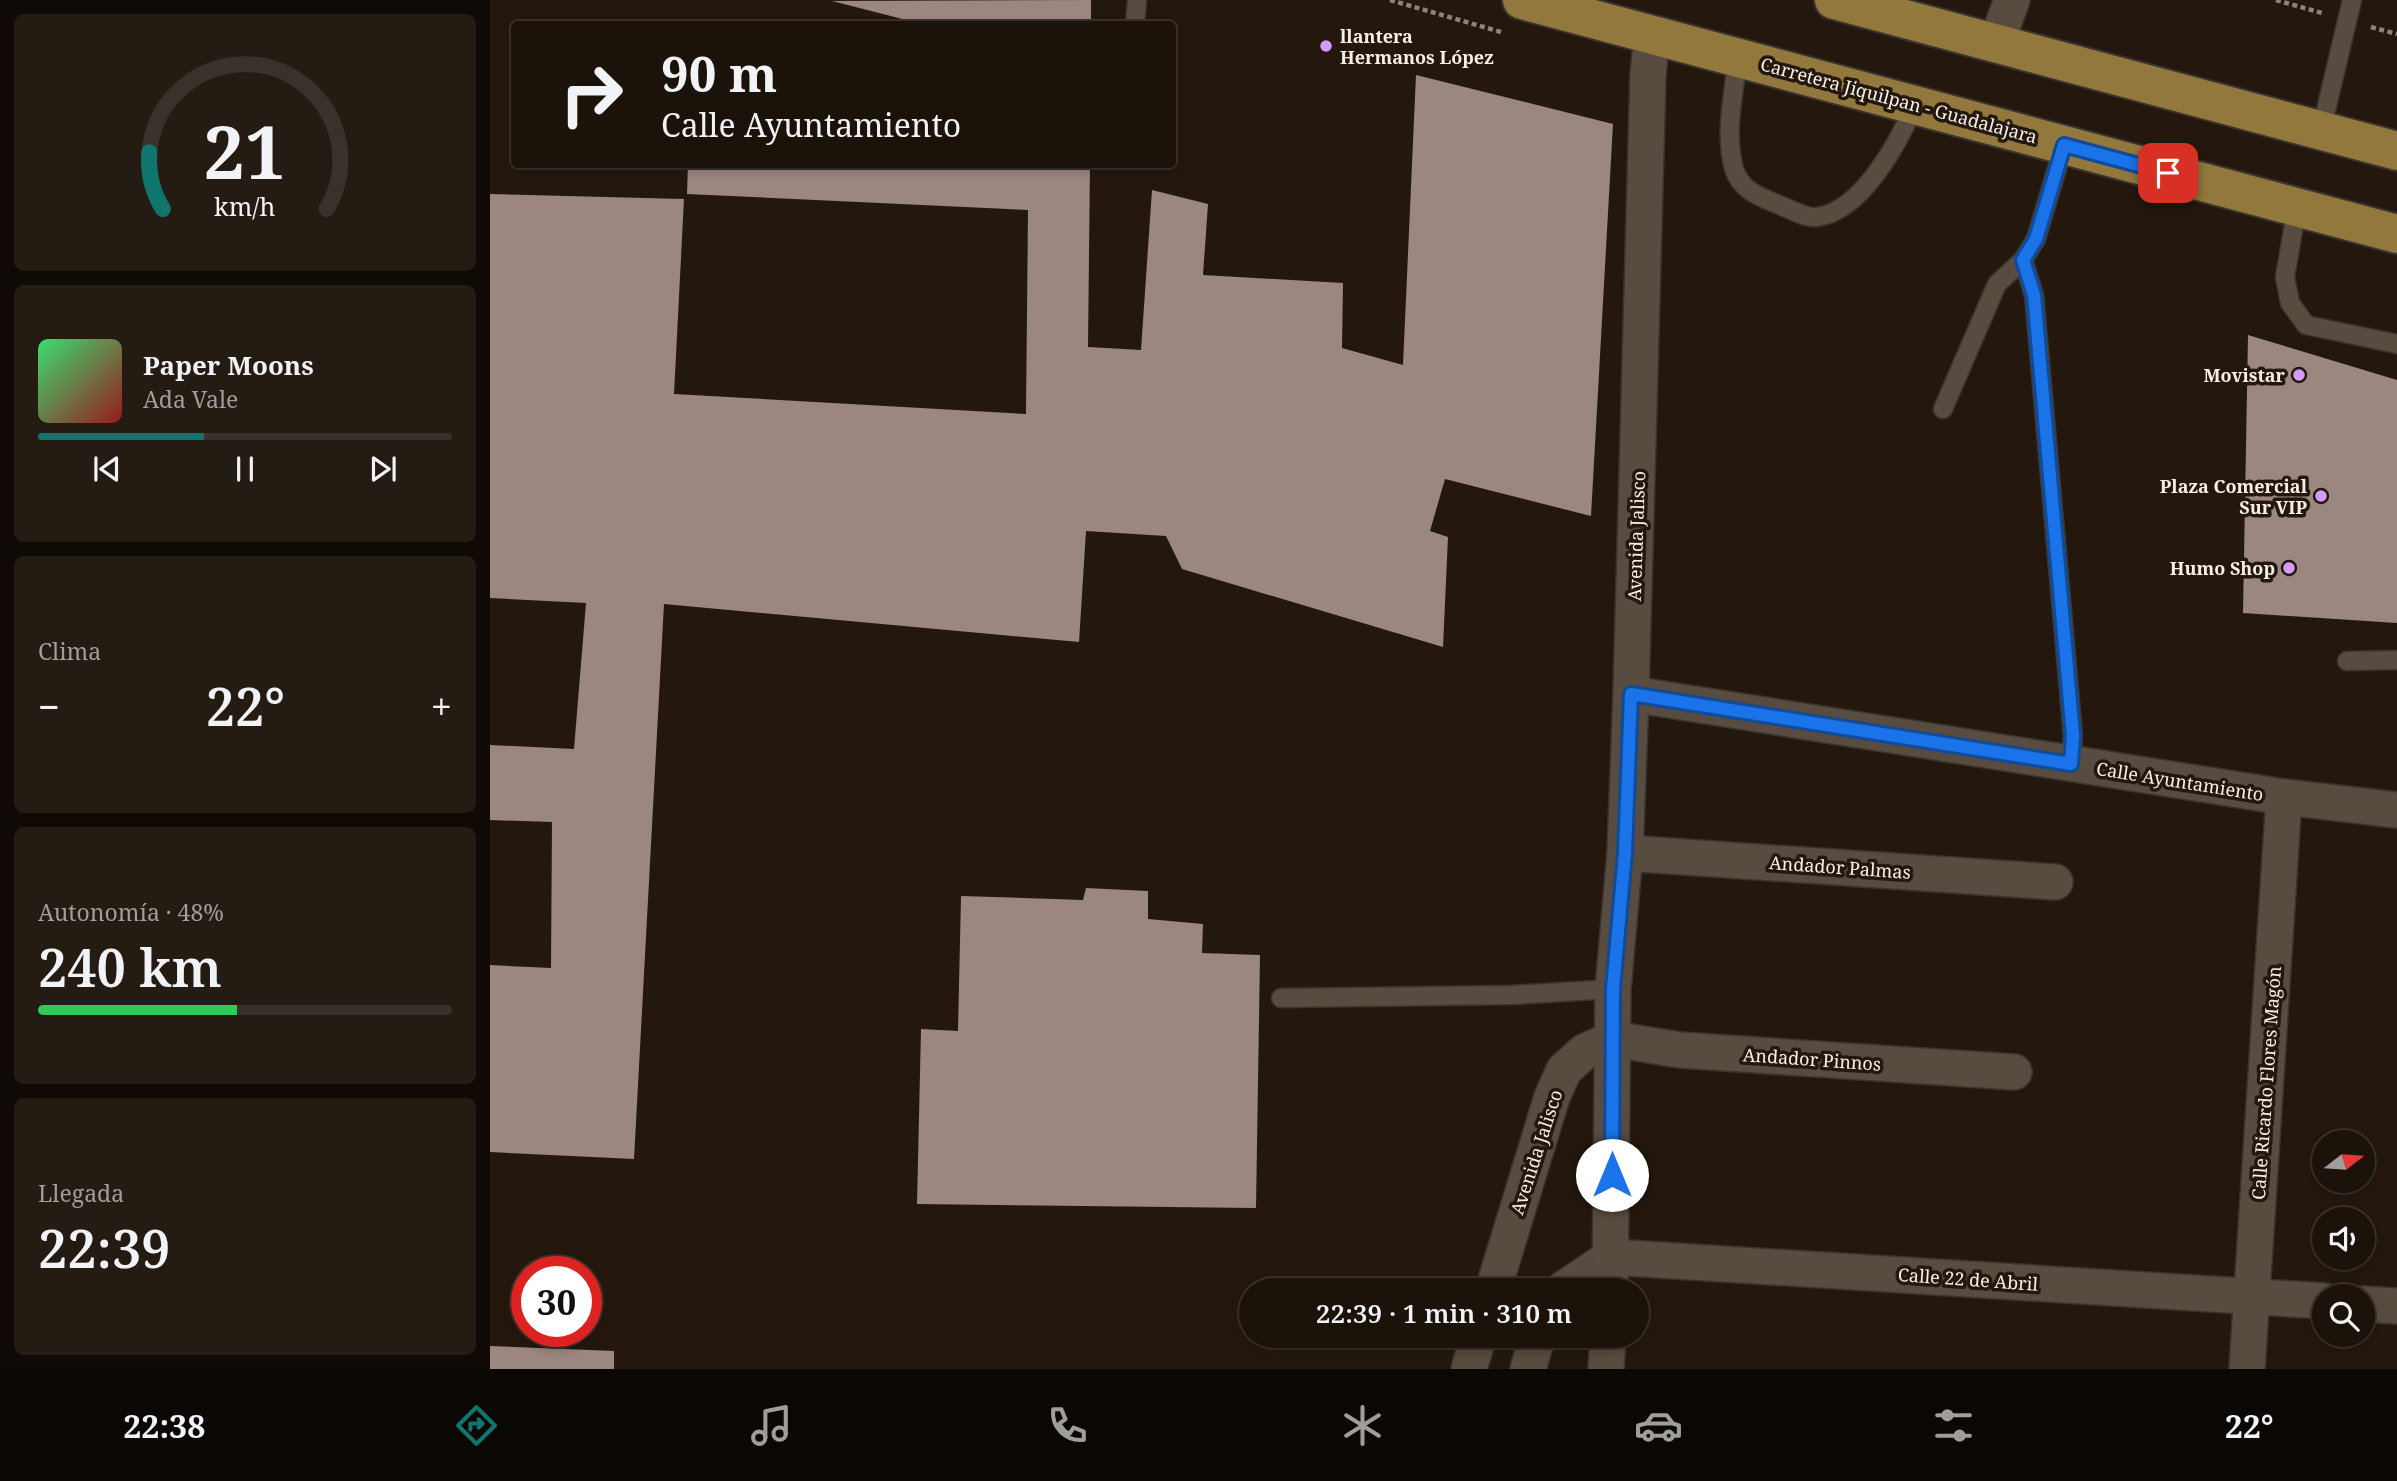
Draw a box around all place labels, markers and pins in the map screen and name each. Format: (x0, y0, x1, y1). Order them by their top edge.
place label: llantera Hermanos López (1340, 24, 1494, 69)
marker: llantera Hermanos López (1318, 38, 1334, 54)
pin (2138, 143, 2198, 203)
place label: Movistar (2203, 363, 2286, 387)
marker: Movistar (2291, 367, 2307, 383)
place label: Plaza Comercial Sur VIP (2160, 474, 2308, 519)
marker: Plaza Comercial Sur VIP (2313, 488, 2329, 504)
place label: Humo Shop (2170, 556, 2275, 580)
marker: Humo Shop (2281, 560, 2297, 576)

